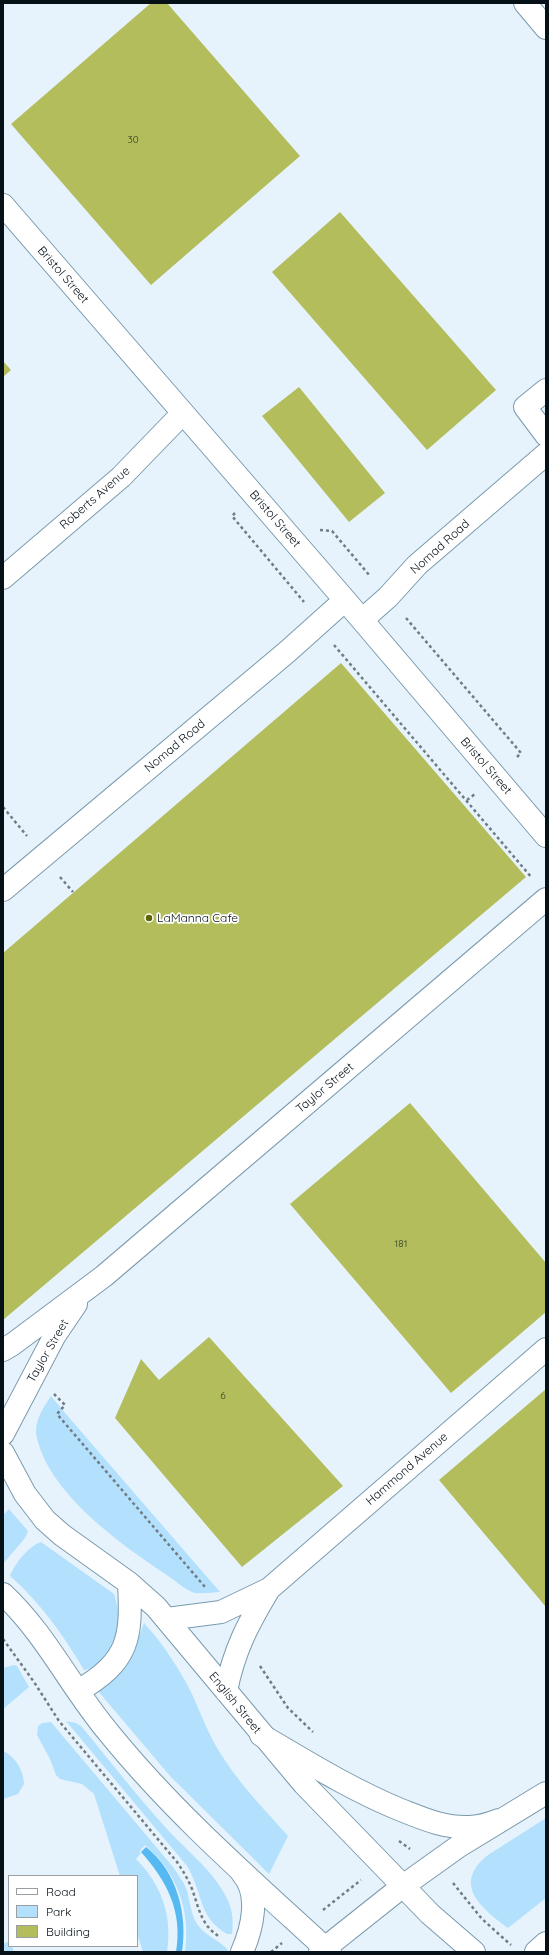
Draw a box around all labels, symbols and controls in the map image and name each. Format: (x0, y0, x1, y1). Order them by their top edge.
house number: 30 (127, 134, 139, 146)
street label: Bristol Street (34, 244, 92, 306)
street label: Roberts Avenue (57, 464, 133, 532)
street label: Bristol Street (246, 488, 304, 550)
street label: Nomad Road (407, 517, 473, 577)
street label: Nomad Road (142, 717, 208, 775)
street label: Bristol Street (457, 735, 515, 797)
place label: LaManna Cafe (157, 911, 238, 925)
marker: LaManna Cafe (144, 913, 154, 923)
street label: Taylor Street (293, 1060, 357, 1116)
house number: 181 (395, 1238, 407, 1250)
street label: Taylor Street (24, 1317, 72, 1385)
house number: 6 (220, 1390, 226, 1402)
street label: Hammond Avenue (363, 1430, 451, 1508)
street label: English Street (206, 1669, 264, 1737)
legend (8, 1875, 138, 1947)
text: Road (46, 1884, 76, 1899)
text: Park (46, 1904, 71, 1919)
text: Building (46, 1924, 90, 1939)

